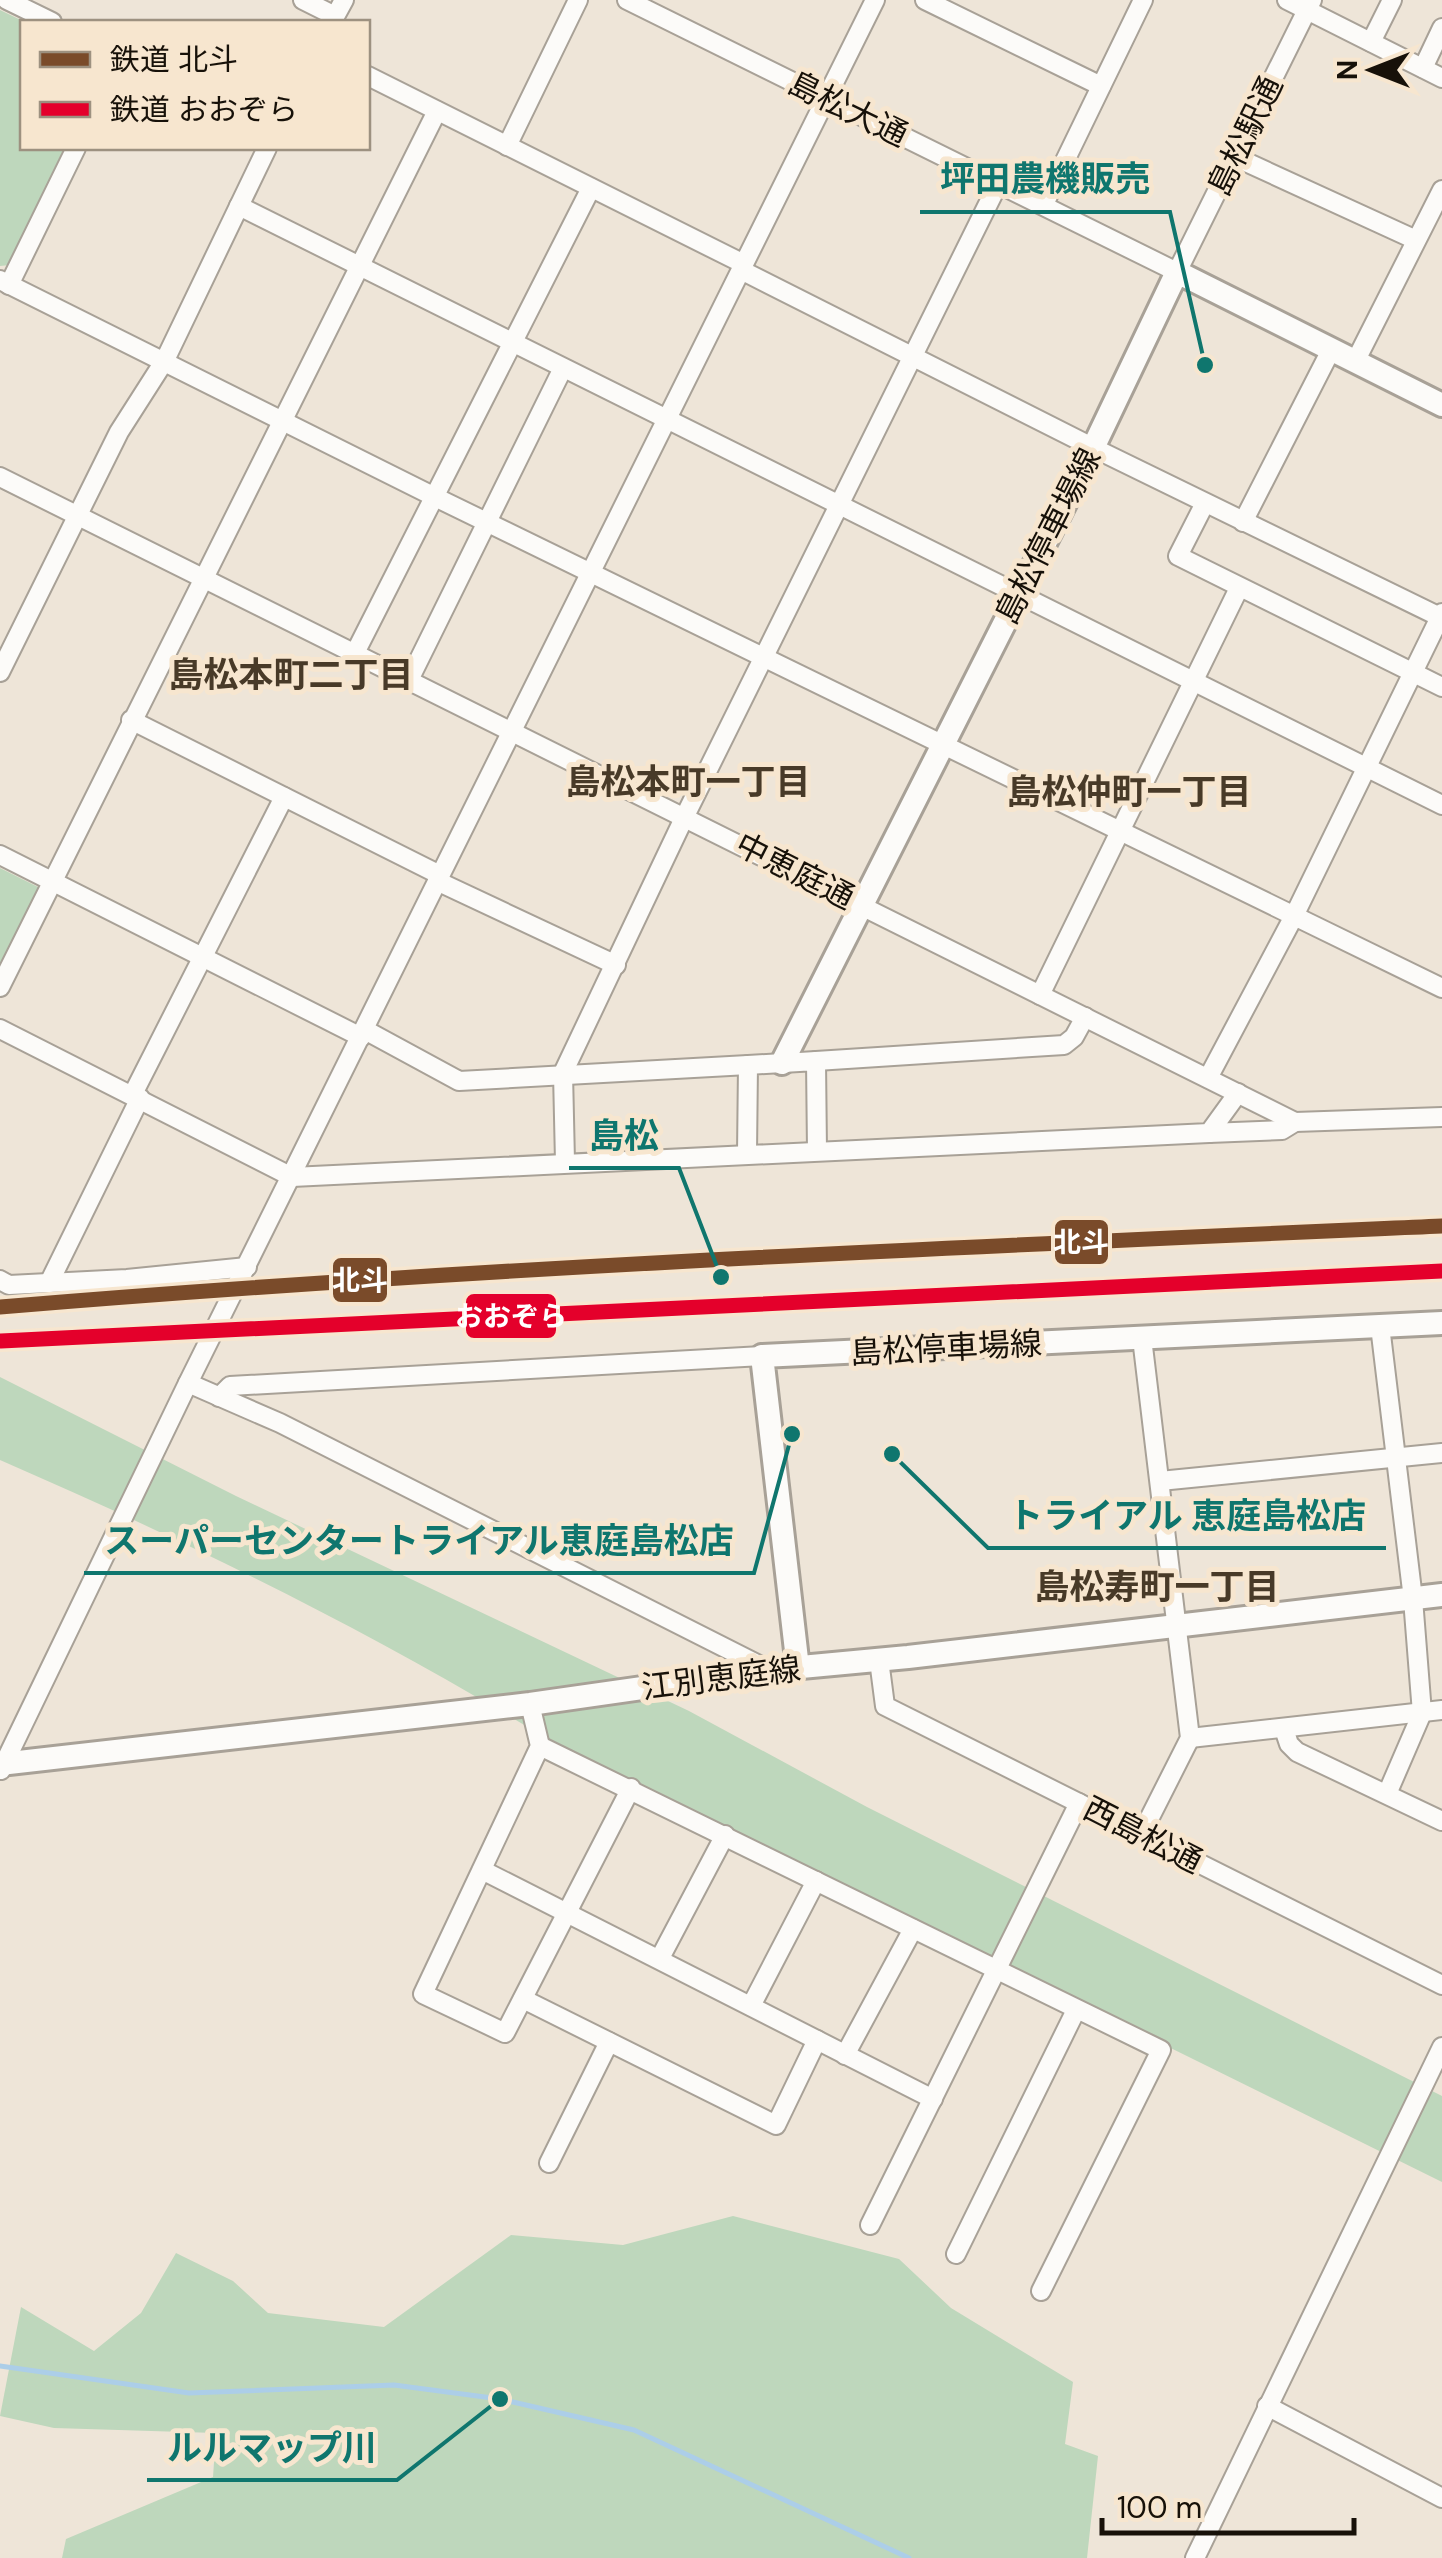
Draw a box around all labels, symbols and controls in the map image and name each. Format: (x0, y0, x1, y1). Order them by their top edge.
legend (20, 20, 370, 150)
north arrow (1322, 20, 1422, 120)
text: 鉄道 北斗 (110, 40, 238, 79)
text: N (1329, 60, 1366, 80)
street label: 島松大通 (781, 62, 915, 156)
street label: 島松駅通 (1198, 69, 1292, 203)
text: 鉄道 おおぞら (110, 90, 298, 129)
callout: 坪田農機販売 (920, 147, 1170, 212)
text: 坪田農機販売 (940, 156, 1150, 202)
street label: 島松停車場線 (986, 441, 1110, 631)
district label: 島松本町二丁目 (168, 652, 414, 698)
district label: 島松本町一丁目 (565, 759, 811, 805)
district label: 島松仲町一丁目 (1006, 769, 1252, 815)
street label: 中恵庭通 (728, 823, 862, 919)
callout: 島松 (569, 1103, 679, 1168)
text: 島松 (589, 1113, 659, 1159)
line badge: 北斗 (1053, 1218, 1110, 1266)
text: 北斗 (1053, 1224, 1109, 1261)
line badge: 北斗 (331, 1256, 389, 1304)
text: 北斗 (332, 1262, 388, 1299)
line badge: おおぞら (464, 1292, 558, 1340)
text: おおぞら (455, 1298, 567, 1335)
street label: 島松停車場線 (849, 1322, 1043, 1374)
callout: トライアル 恵庭島松店 (988, 1483, 1386, 1548)
text: トライアル 恵庭島松店 (1008, 1493, 1366, 1539)
callout: スーパーセンタートライアル恵庭島松店 (84, 1508, 754, 1573)
text: スーパーセンタートライアル恵庭島松店 (104, 1518, 734, 1564)
district label: 島松寿町一丁目 (1034, 1564, 1280, 1610)
street label: 江別恵庭線 (639, 1647, 803, 1709)
street label: 西島松通 (1076, 1787, 1210, 1883)
callout: ルルマップ川 (147, 2415, 397, 2480)
text: ルルマップ川 (167, 2425, 377, 2471)
scale bar (1102, 2473, 1354, 2535)
text: 100 m (1117, 2488, 1202, 2527)

